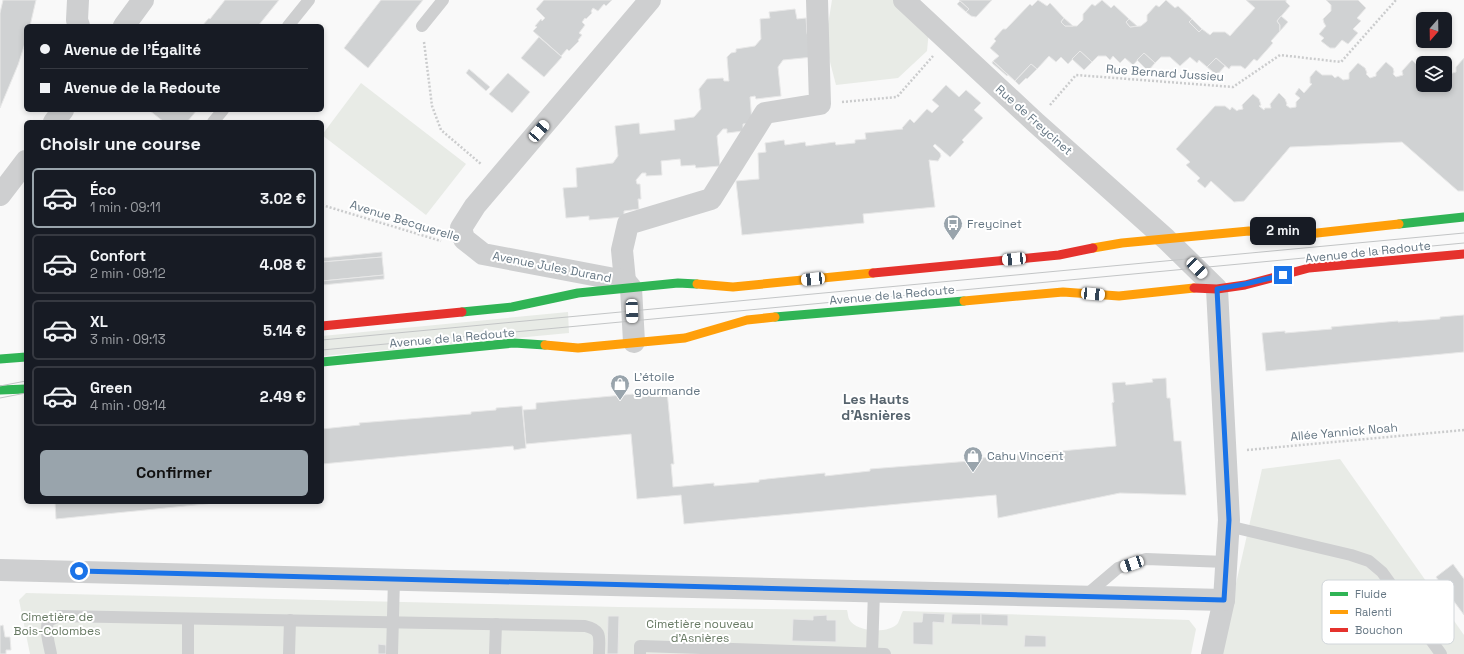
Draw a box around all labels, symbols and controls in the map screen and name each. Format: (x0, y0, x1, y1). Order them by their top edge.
north arrow (1416, 12, 1452, 48)
map controls (1416, 12, 1452, 92)
text: Avenue de l'Égalité (64, 40, 201, 59)
button: layers (1416, 56, 1452, 92)
street label: Rue Bernard Jussieu (1105, 61, 1225, 85)
text: Avenue de la Redoute (64, 78, 221, 97)
street label: Rue de Freycinet (992, 81, 1076, 159)
car (527, 118, 551, 144)
text: Choisir une course (40, 132, 201, 155)
icon: car (42, 180, 78, 216)
text: Éco (90, 180, 116, 199)
text: 3.02 € (260, 189, 306, 208)
street label: Avenue Becquerelle (348, 197, 462, 245)
text: 1 min · 09:11 (90, 199, 161, 216)
bus stop icon: Freycinet (942, 213, 964, 241)
place label: Freycinet (967, 216, 1022, 232)
callout: 2 min (1250, 217, 1316, 245)
text: 2 min (1266, 222, 1300, 239)
street label: Avenue de la Redoute (1305, 237, 1431, 267)
icon: car (42, 246, 78, 282)
text: Confort (90, 246, 146, 265)
street label: Avenue Jules Durand (491, 248, 613, 286)
car (1002, 252, 1026, 266)
text: 4.08 € (259, 255, 306, 274)
car (1184, 255, 1210, 281)
text: 2 min · 09:12 (90, 265, 165, 282)
route end (1274, 266, 1292, 284)
car (800, 272, 826, 286)
street label: Avenue de la Redoute (829, 282, 955, 308)
car (1081, 287, 1105, 301)
car (626, 299, 638, 323)
icon: car (42, 312, 78, 348)
text: XL (90, 312, 108, 331)
text: 5.14 € (263, 321, 306, 340)
street label: Avenue de la Redoute (389, 325, 515, 351)
text: 3 min · 09:13 (90, 331, 166, 348)
place label: L'étoile gourmande (634, 369, 700, 399)
shop icon: L'étoile gourmande (609, 373, 631, 401)
icon: car (42, 378, 78, 414)
text: Green (90, 378, 132, 397)
text: 2.49 € (260, 387, 306, 406)
district label: Les Hauts d'Asnières (841, 390, 911, 424)
text: 4 min · 09:14 (90, 397, 166, 414)
street label: Allée Yannick Noah (1290, 419, 1398, 445)
shop icon: Cahu Vincent (962, 445, 984, 473)
place label: Cahu Vincent (987, 448, 1064, 464)
button: Confirmer (40, 450, 308, 496)
car (1119, 554, 1145, 574)
route start (70, 562, 88, 580)
legend (1322, 580, 1454, 644)
text: Fluide (1355, 587, 1387, 601)
text: Ralenti (1355, 605, 1392, 619)
park label: Cimetière de Bois-Colombes (13, 609, 101, 639)
park label: Cimetière nouveau d'Asnières (646, 616, 754, 646)
text: Bouchon (1355, 623, 1403, 637)

